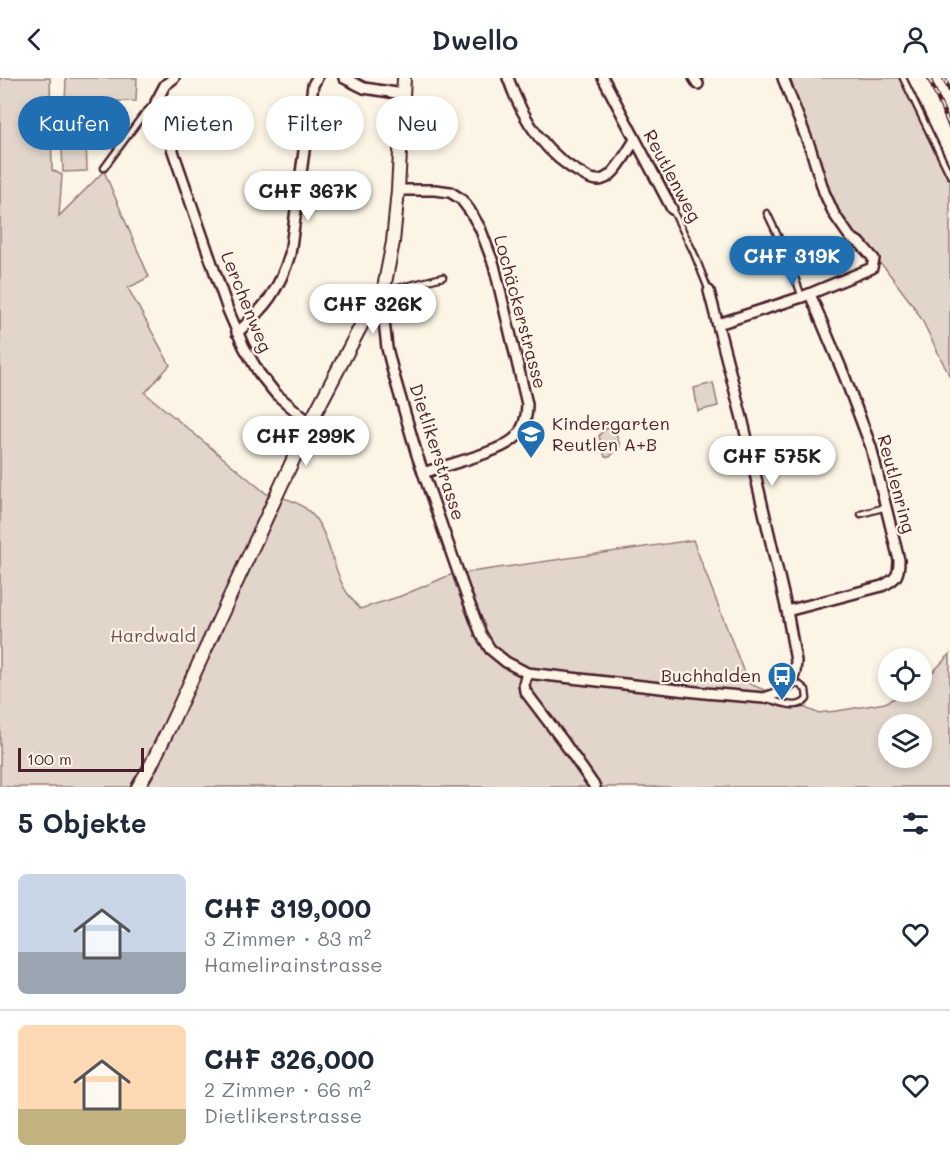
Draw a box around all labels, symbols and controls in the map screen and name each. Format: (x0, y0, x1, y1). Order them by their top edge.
text: Dwello (432, 22, 518, 57)
icon: back (18, 23, 51, 56)
icon: person (899, 23, 932, 56)
chip: Kaufen (18, 96, 130, 150)
chip: Mieten (142, 96, 254, 150)
chip: Filter (266, 96, 364, 150)
chip: Neu (376, 96, 458, 150)
street label: Reutlenweg (638, 125, 707, 226)
pin: CHF 367K (246, 171, 370, 222)
text: CHF 367K (258, 177, 358, 203)
street label: Lochäckerstrasse (489, 232, 553, 391)
pin: CHF 319K (730, 236, 854, 287)
text: CHF 319K (744, 242, 841, 268)
street label: Lerchenweg (216, 248, 278, 356)
pin: CHF 326K (311, 284, 435, 335)
text: CHF 326K (323, 290, 423, 316)
street label: Dietlikerstrasse (405, 380, 471, 523)
place label: Kindergarten Reutlen A+B (552, 411, 670, 456)
pin: CHF 299K (244, 416, 368, 467)
school or university icon: Kindergarten Reutlen A+B (515, 418, 547, 460)
text: CHF 299K (256, 422, 356, 448)
street label: Reutlenring (872, 432, 922, 536)
pin: CHF 575K (710, 436, 834, 487)
text: CHF 575K (723, 442, 821, 468)
park label: Hardwald (110, 623, 196, 647)
map controls (878, 648, 932, 768)
button: locate (878, 648, 932, 702)
bus stop icon: Buchhalden (766, 660, 798, 702)
place label: Buchhalden (661, 663, 761, 687)
button: layers (878, 714, 932, 768)
scale bar (18, 745, 144, 772)
text: 100 m (27, 748, 72, 769)
text: 5 Objekte (18, 806, 147, 840)
icon: filters (899, 807, 932, 840)
text: CHF 319,000 (204, 891, 371, 925)
icon: home (66, 898, 138, 970)
icon: heart (899, 918, 932, 951)
text: 3 Zimmer · 83 m² (204, 925, 371, 951)
text: Hamelirainstrasse (204, 951, 383, 977)
text: CHF 326,000 (204, 1042, 374, 1076)
icon: home (66, 1049, 138, 1121)
icon: heart (899, 1069, 932, 1102)
text: 2 Zimmer · 66 m² (204, 1076, 371, 1102)
text: Dietlikerstrasse (204, 1102, 362, 1128)

